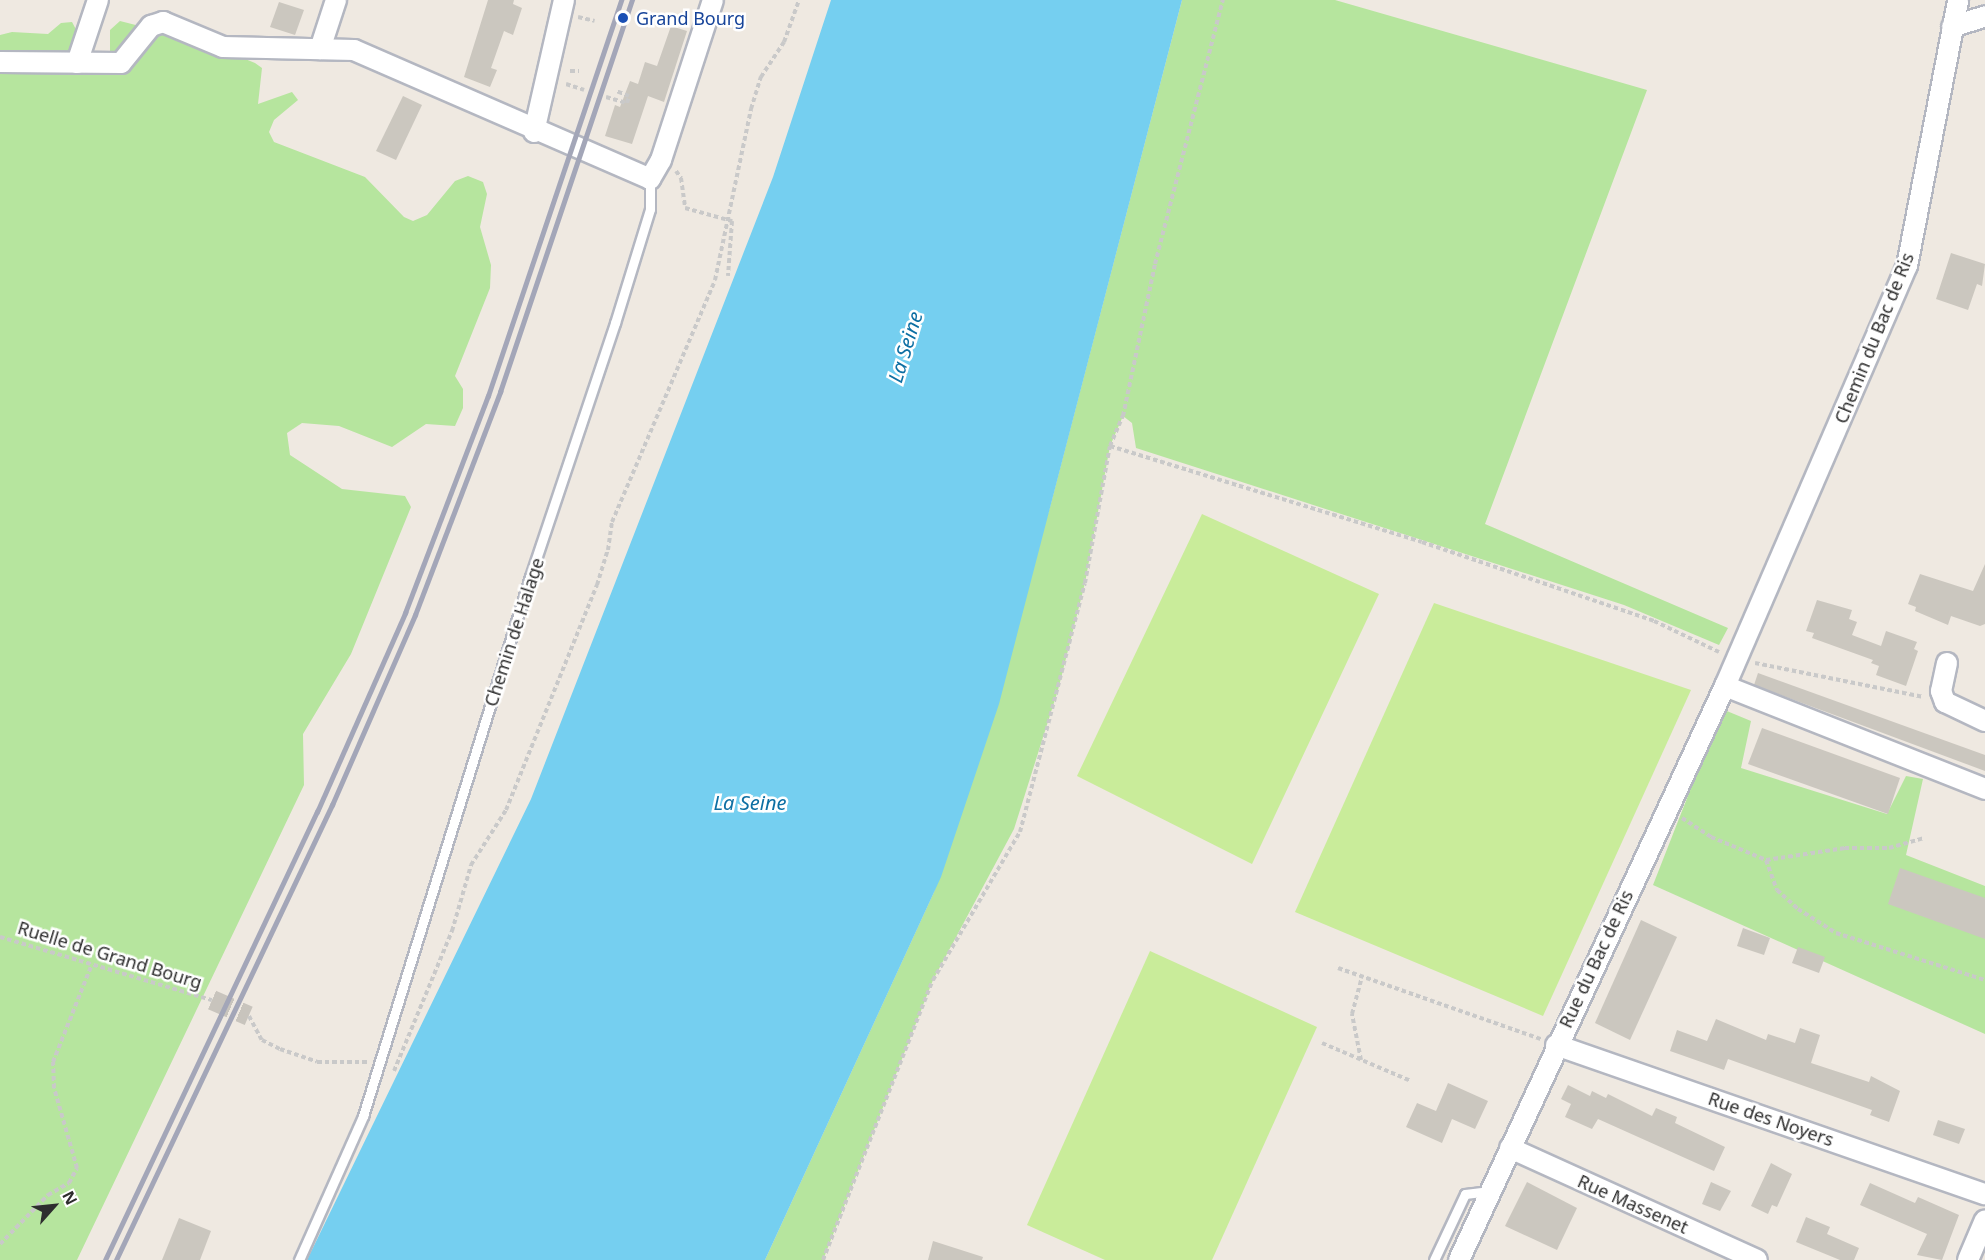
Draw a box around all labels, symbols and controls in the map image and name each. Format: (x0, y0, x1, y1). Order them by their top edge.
place label: Grand Bourg (636, 7, 745, 29)
marker: Grand Bourg (614, 9, 632, 27)
street label: Chemin du Bac de Ris (1830, 249, 1918, 427)
water label: La Seine (883, 309, 927, 385)
street label: Chemin de Halage (480, 555, 548, 709)
water label: La Seine (714, 790, 786, 814)
street label: Rue du Bac de Ris (1555, 887, 1637, 1031)
street label: Ruelle de Grand Bourg (15, 917, 205, 993)
street label: Rue des Noyers (1705, 1087, 1837, 1151)
street label: Rue Massenet (1574, 1170, 1692, 1238)
north arrow (24, 1176, 84, 1236)
text: N (57, 1187, 83, 1209)

